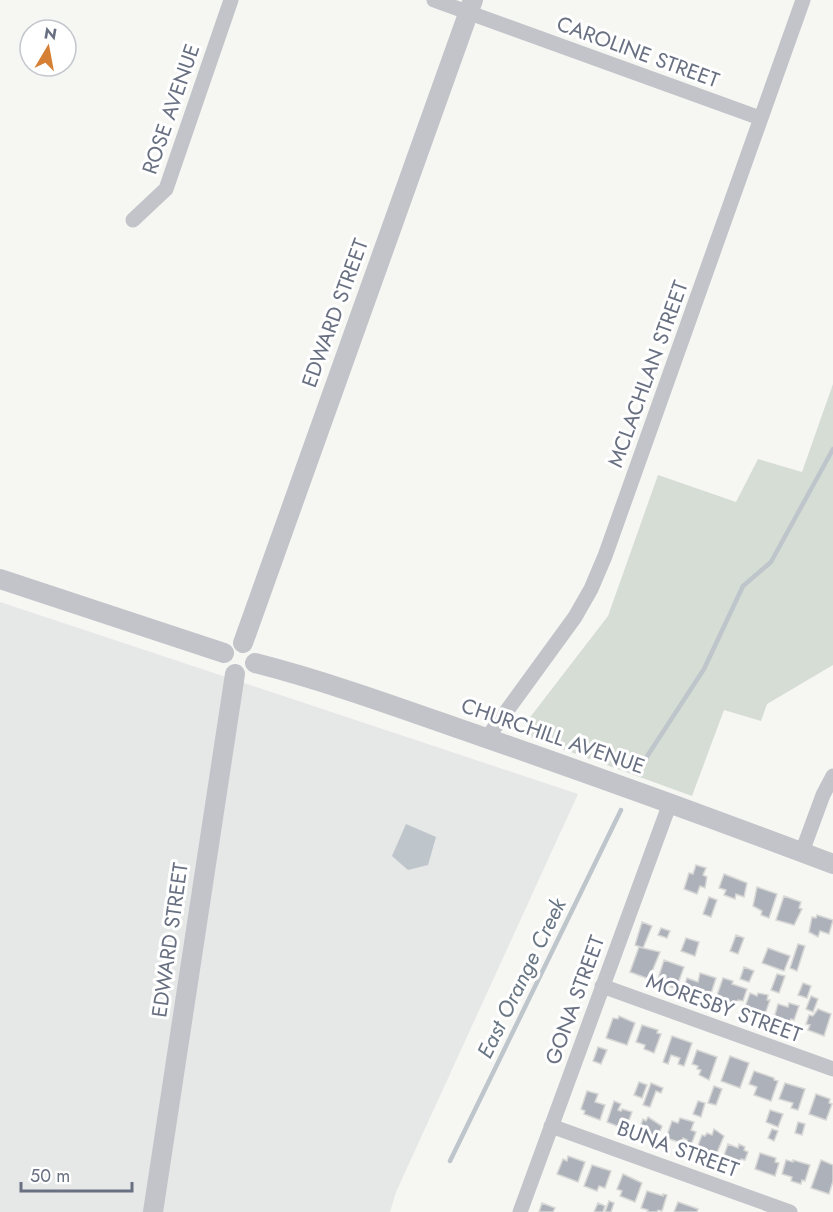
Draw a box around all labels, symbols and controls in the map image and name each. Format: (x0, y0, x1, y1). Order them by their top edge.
street label: CAROLINE STREET (553, 9, 724, 95)
north arrow (18, 18, 78, 78)
text: N (42, 21, 59, 46)
street label: ROSE AVENUE (135, 40, 207, 178)
street label: EDWARD STREET (294, 234, 376, 391)
street label: MCLACHLAN STREET (600, 276, 696, 471)
street label: CHURCHILL AVENUE (457, 691, 649, 781)
street label: EDWARD STREET (144, 860, 196, 1019)
water label: East Orange Creek (468, 891, 574, 1063)
street label: GONA STREET (538, 931, 612, 1069)
street label: MORESBY STREET (642, 966, 806, 1050)
street label: BUNA STREET (613, 1113, 743, 1185)
scale bar (21, 1155, 132, 1193)
text: 50 m (30, 1163, 70, 1189)

